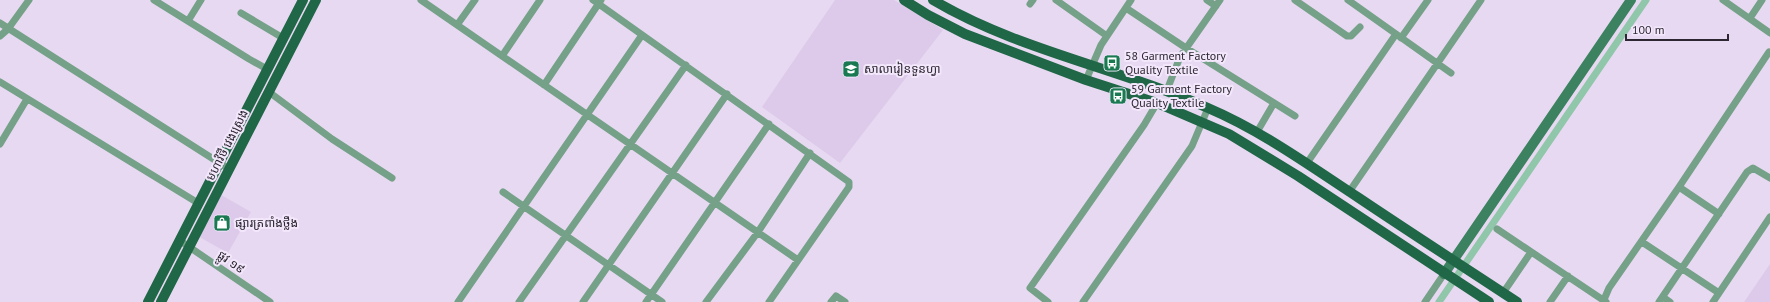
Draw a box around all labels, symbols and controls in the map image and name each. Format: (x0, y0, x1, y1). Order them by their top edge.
scale bar (1626, 16, 1728, 42)
text: 100 m (1632, 22, 1665, 37)
place label: 58 Garment Factory Quality Textile (1125, 48, 1226, 77)
bus stop icon: 58 Garment Factory Quality Textile (1102, 53, 1122, 73)
school or university icon: សាលារៀនទួនហ្វា (841, 59, 861, 79)
place label: សាលារៀនទួនហ្វា (864, 61, 941, 76)
place label: 59 Garment Factory Quality Textile (1131, 81, 1232, 110)
bus stop icon: 59 Garment Factory Quality Textile (1108, 86, 1128, 106)
street label: មហាវិថី វេងស្រេង (202, 107, 251, 183)
shop icon: ផ្សារត្រពាំងថ្លឹង (212, 213, 232, 233)
place label: ផ្សារត្រពាំងថ្លឹង (235, 215, 298, 230)
street label: ផ្លូវ ១៩ (213, 247, 248, 279)

